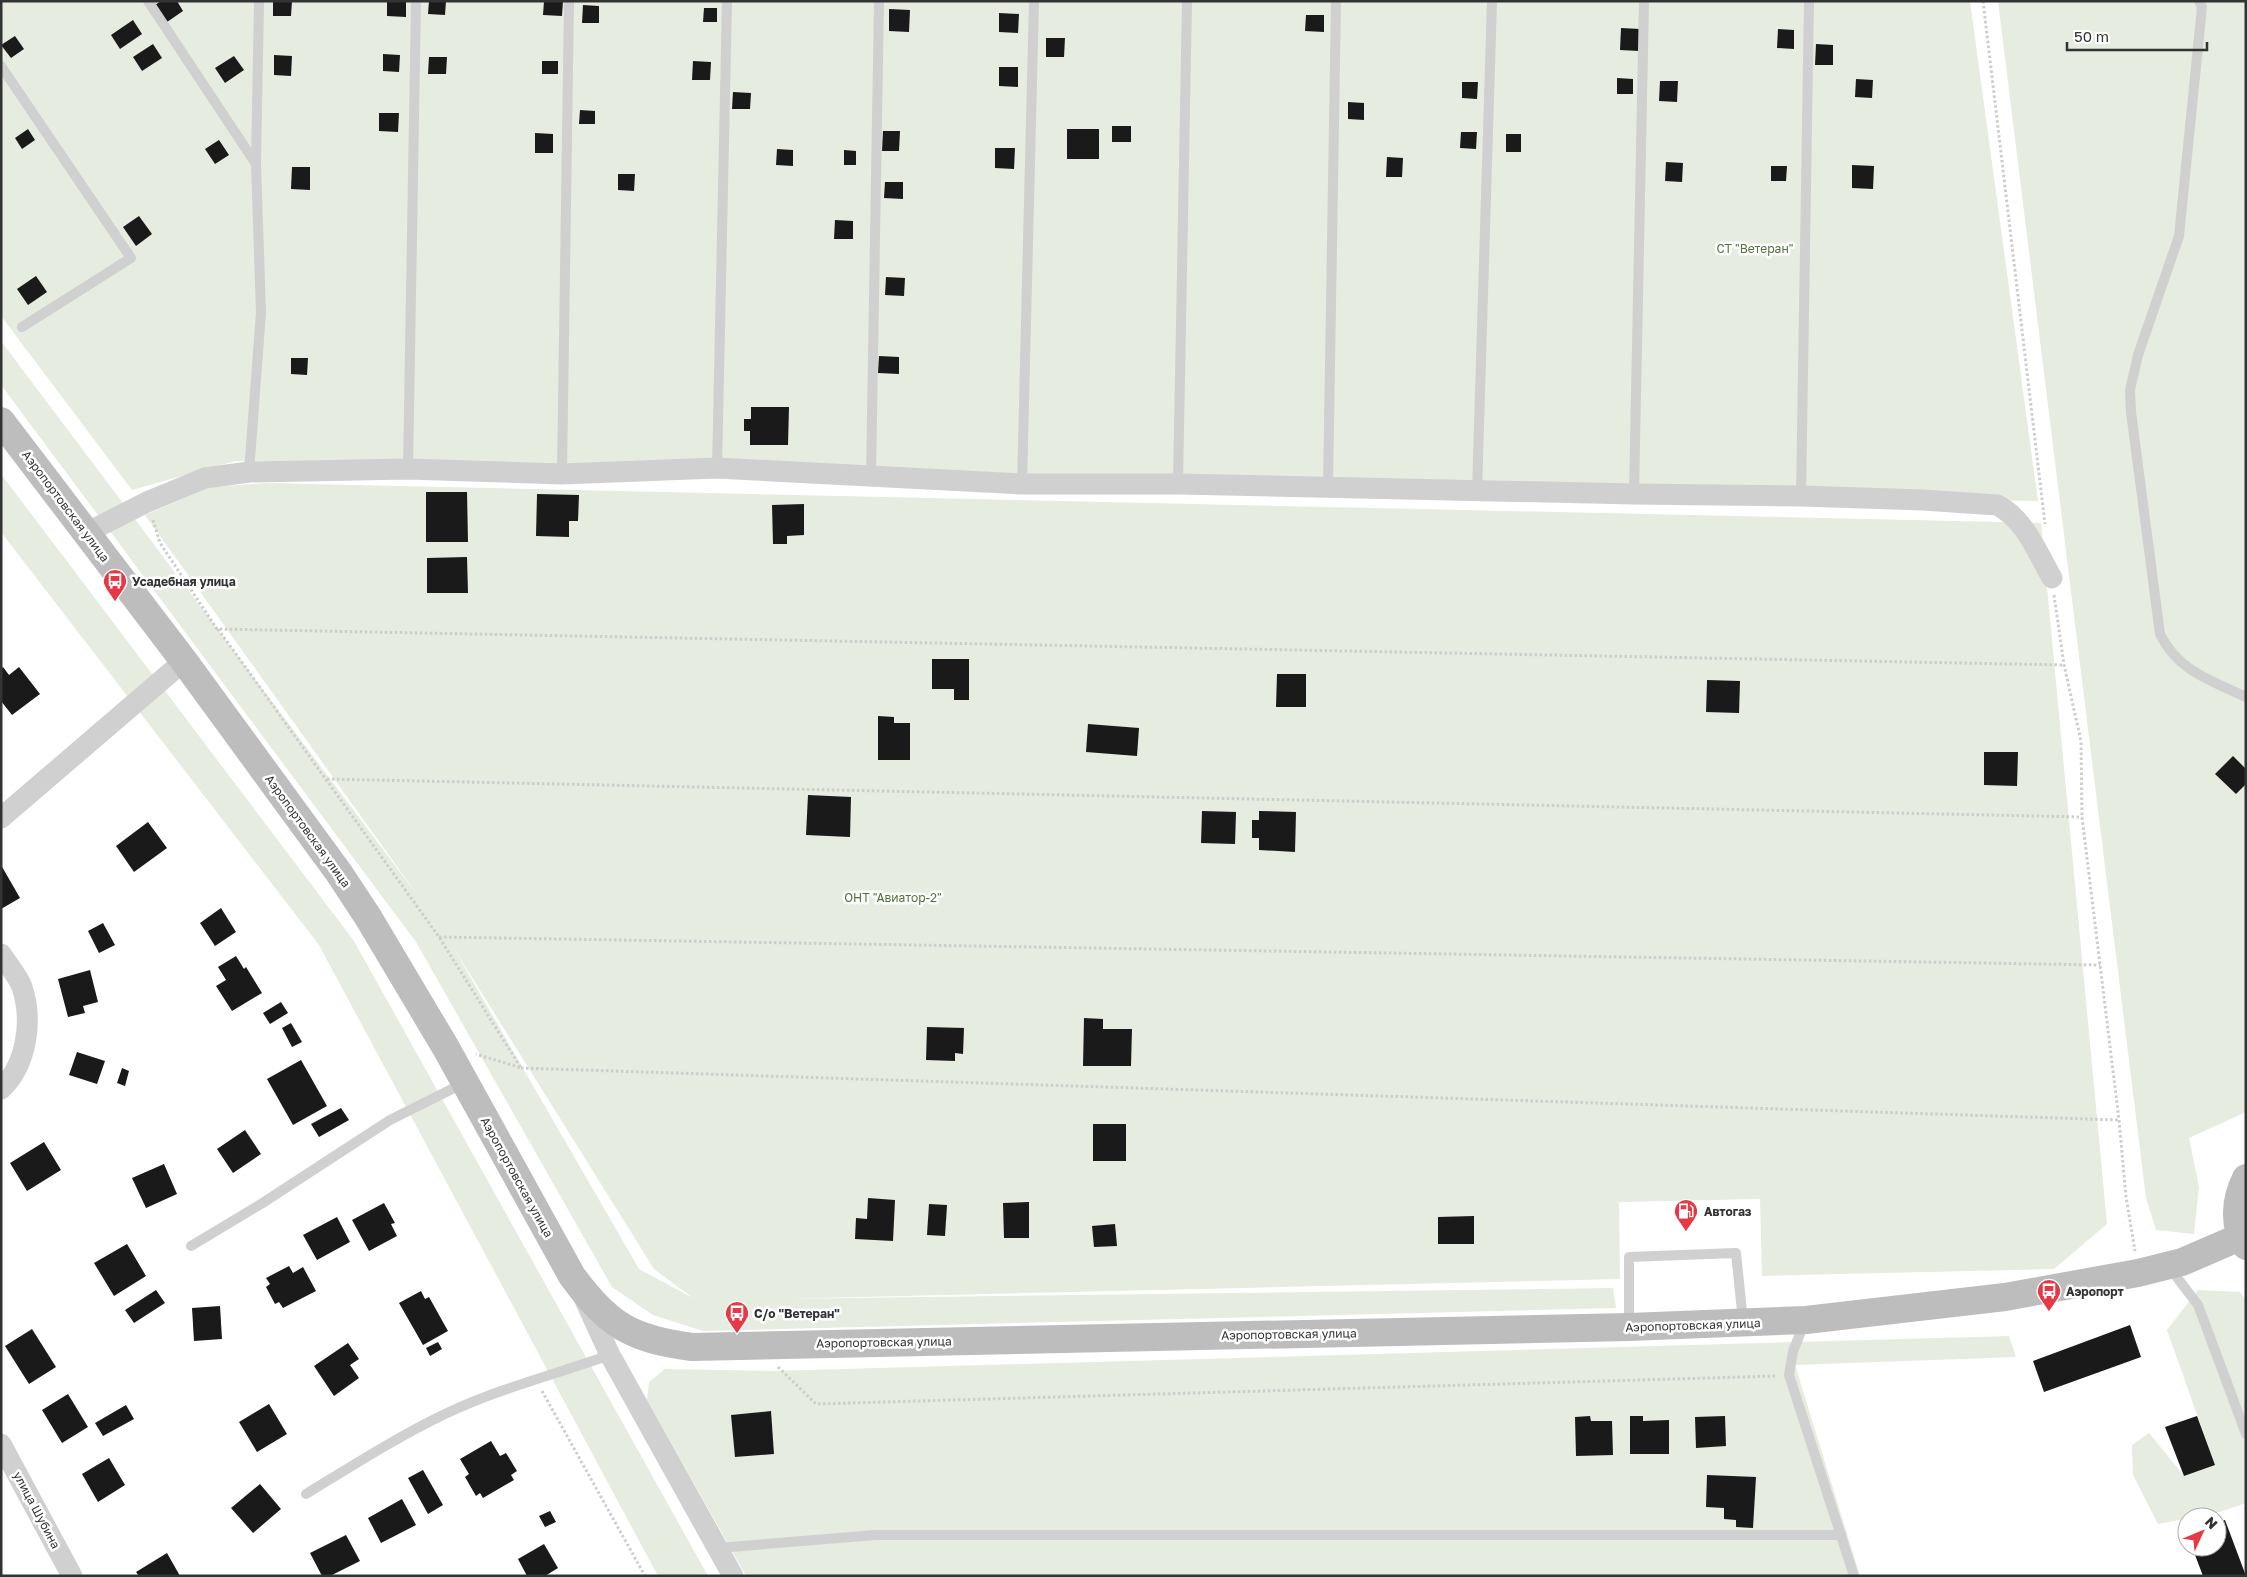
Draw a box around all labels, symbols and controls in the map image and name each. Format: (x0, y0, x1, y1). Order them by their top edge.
scale bar (2067, 20, 2207, 52)
text: 50 m (2074, 27, 2109, 45)
park label: СТ "Ветеран" (1717, 241, 1793, 256)
street label: Аэропортовская улица (19, 447, 113, 565)
bus stop icon: Усадебная улица (102, 568, 128, 602)
place label: Усадебная улица (132, 574, 236, 589)
street label: Аэропортовская улица (262, 772, 354, 890)
park label: ОНТ "Авиатор-2" (844, 890, 942, 905)
street label: Аэропортовская улица (478, 1114, 556, 1240)
fuel station icon: Автогаз (1673, 1198, 1699, 1232)
place label: Автогаз (1704, 1204, 1752, 1219)
bus stop icon: Аэропорт (2036, 1278, 2062, 1312)
place label: Аэропорт (2066, 1284, 2124, 1299)
bus stop icon: С/о "Ветеран" (724, 1300, 750, 1334)
place label: С/о "Ветеран" (754, 1306, 840, 1321)
street label: Аэропортовская улица (1625, 1315, 1761, 1335)
street label: Аэропортовская улица (1221, 1325, 1357, 1343)
street label: Аэропортовская улица (816, 1333, 952, 1351)
street label: улица Шубина (10, 1469, 64, 1551)
north arrow (2177, 1507, 2227, 1557)
text: N (2202, 1513, 2222, 1532)

